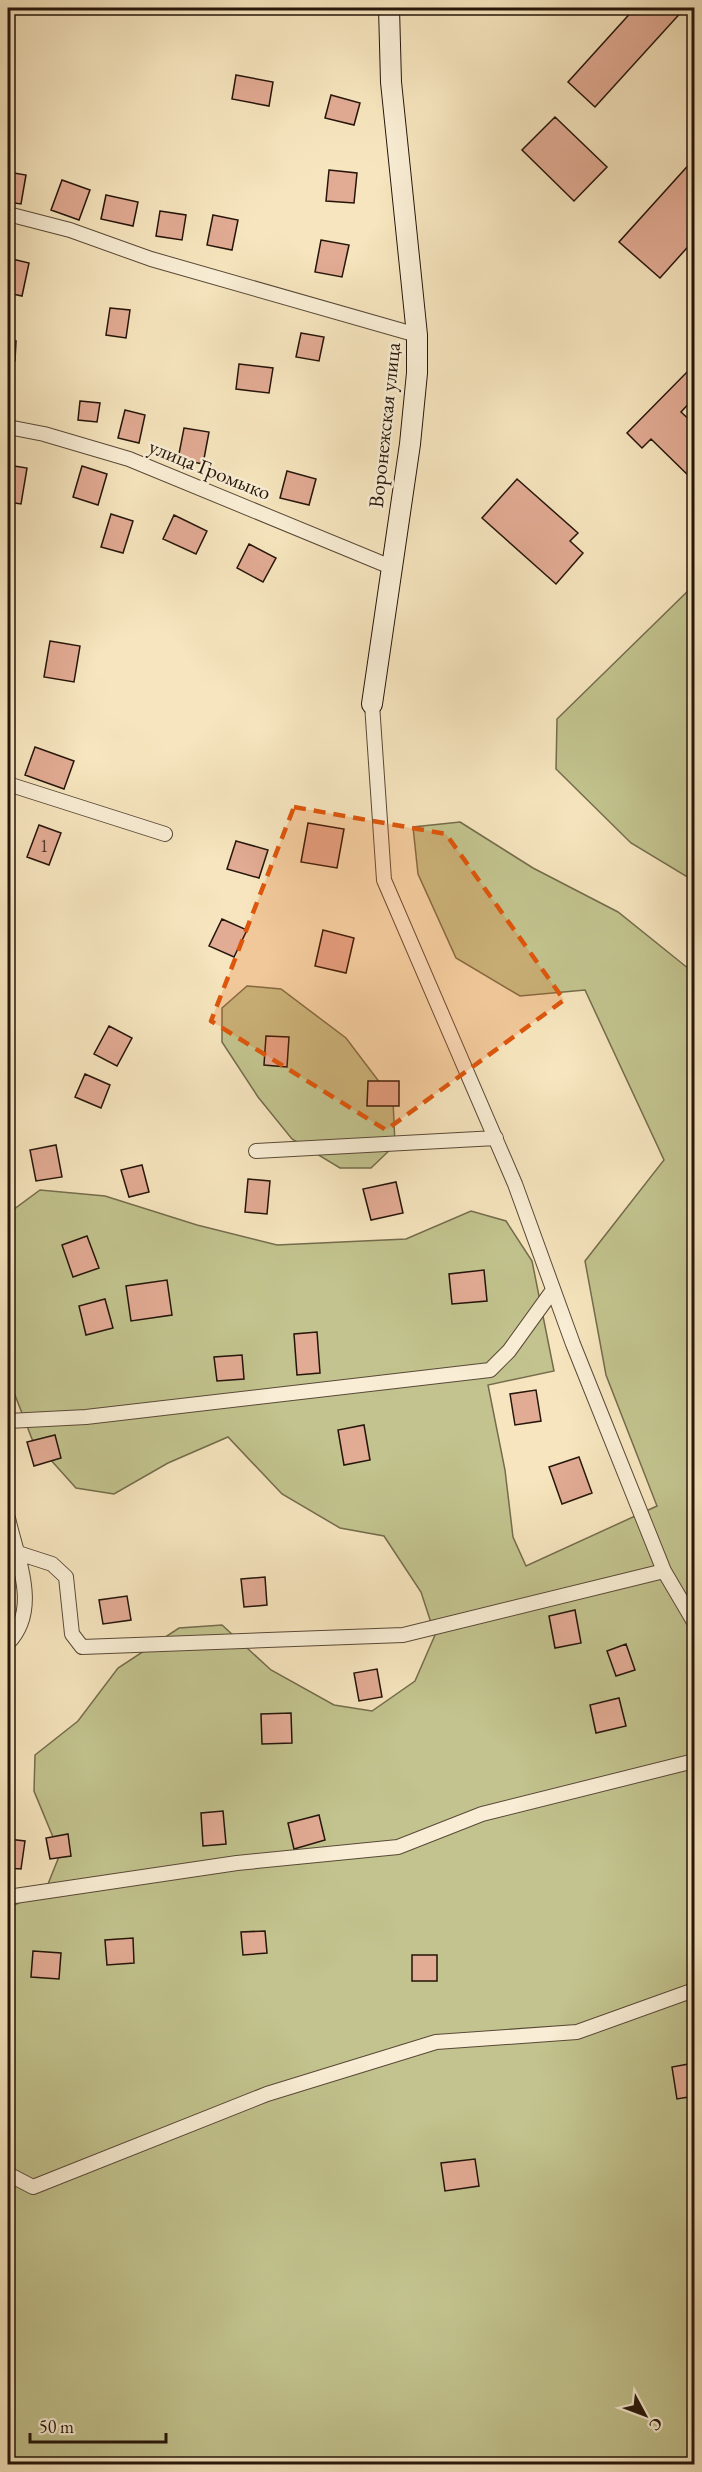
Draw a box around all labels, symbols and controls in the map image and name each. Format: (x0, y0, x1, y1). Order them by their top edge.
street label: Воронежская улица (362, 340, 406, 509)
street label: улица Громыко (145, 432, 275, 506)
house number: 1 (40, 834, 48, 857)
north arrow (615, 2385, 675, 2445)
scale bar (30, 2406, 166, 2444)
text: С (644, 2413, 668, 2436)
text: 50 m (39, 2415, 74, 2438)

